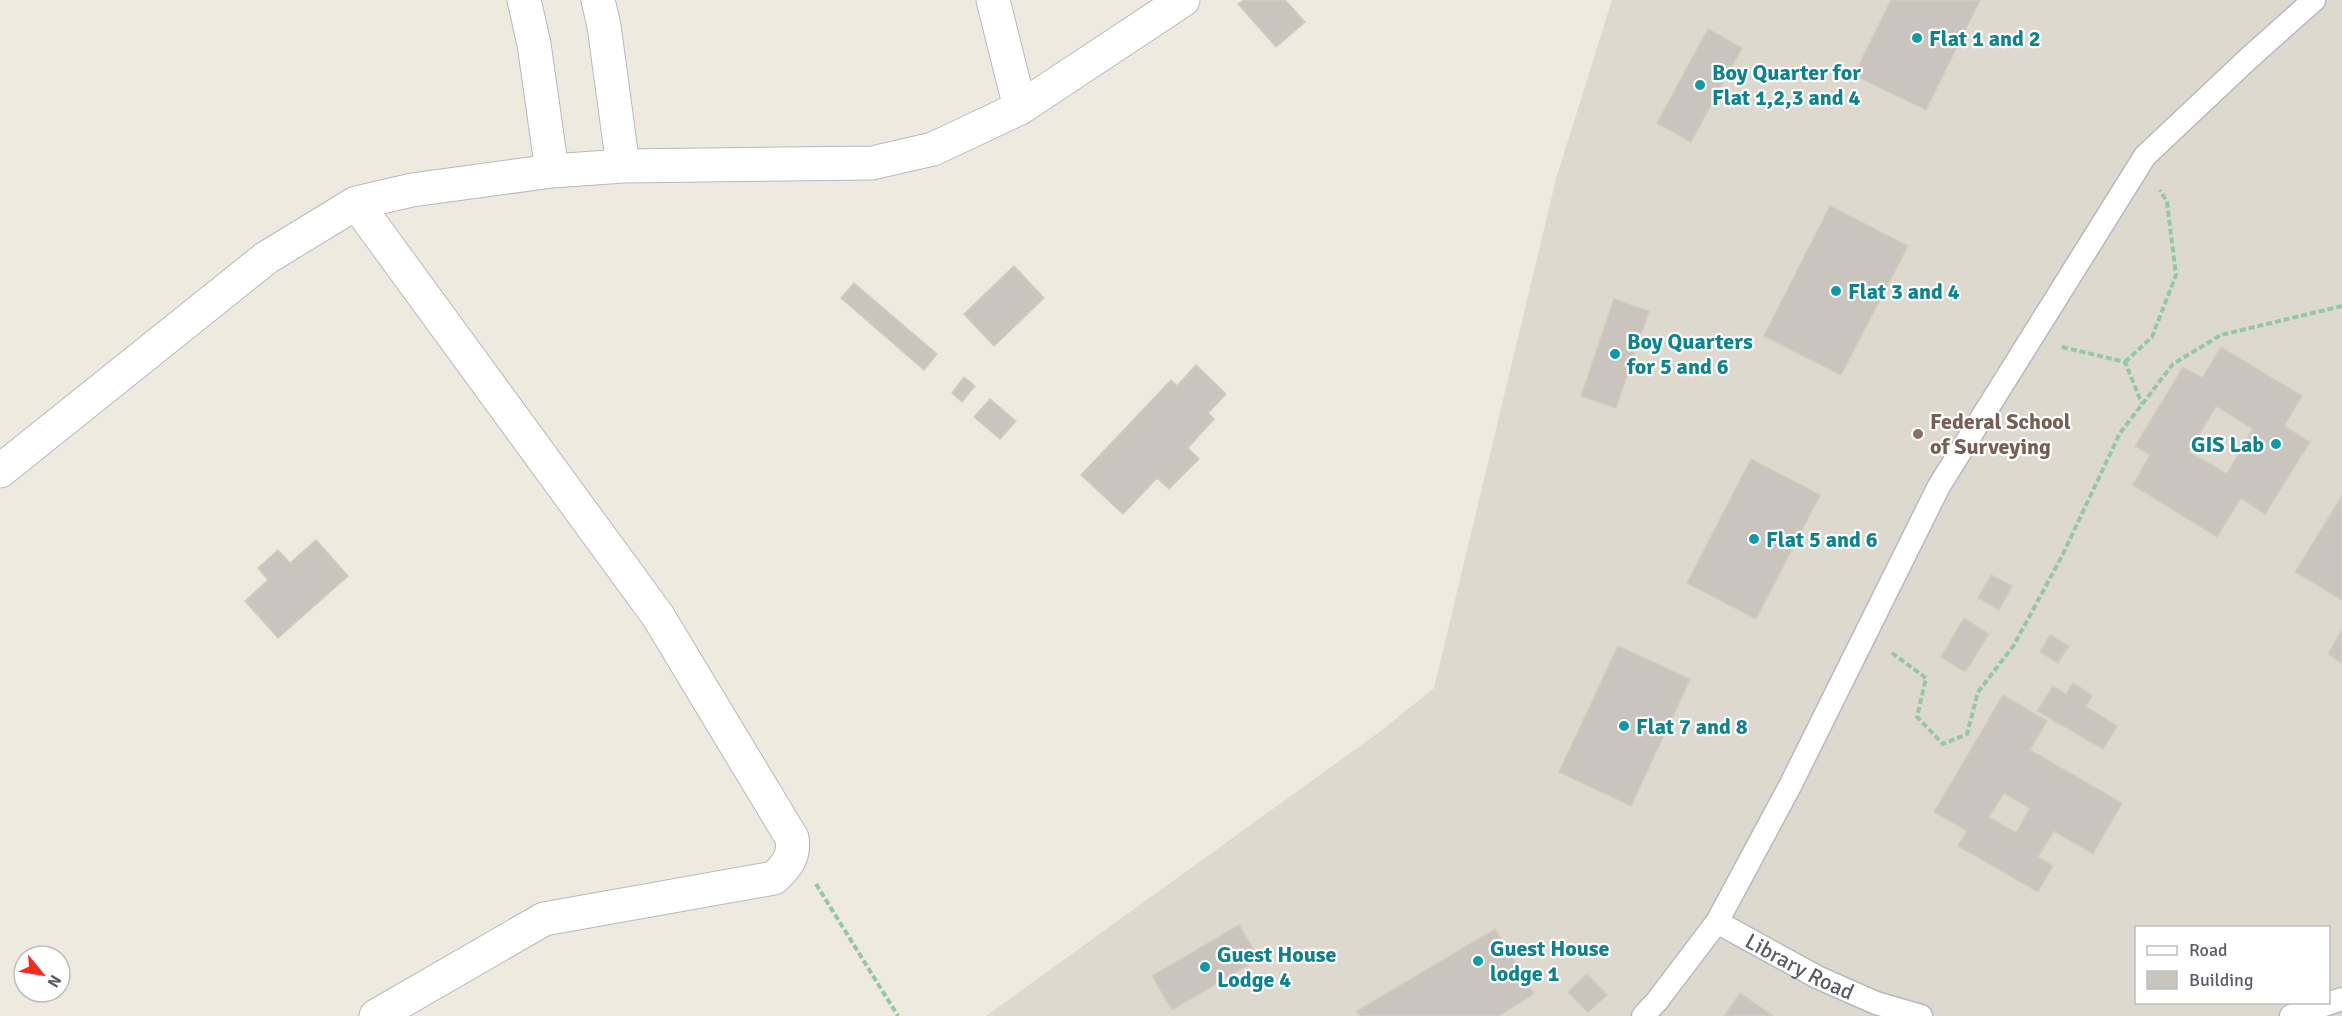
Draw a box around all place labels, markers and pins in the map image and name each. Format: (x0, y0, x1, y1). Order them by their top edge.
place label: Flat 1 and 2 (1929, 25, 2041, 52)
marker: Flat 1 and 2 (1910, 31, 1924, 45)
place label: Boy Quarter for Flat 1,2,3 and 4 (1712, 59, 1861, 111)
marker: Boy Quarter for Flat 1,2,3 and 4 (1693, 78, 1707, 92)
place label: Flat 3 and 4 (1848, 278, 1960, 305)
marker: Flat 3 and 4 (1829, 284, 1843, 298)
place label: Boy Quarters for 5 and 6 (1626, 328, 1753, 380)
marker: Boy Quarters for 5 and 6 (1608, 347, 1622, 361)
place label: Federal School of Surveying (1930, 408, 2071, 460)
marker: Federal School of Surveying (1911, 427, 1925, 441)
place label: GIS Lab (2191, 431, 2264, 458)
marker: GIS Lab (2269, 437, 2283, 451)
place label: Flat 5 and 6 (1766, 526, 1878, 553)
marker: Flat 5 and 6 (1747, 532, 1761, 546)
place label: Flat 7 and 8 (1636, 713, 1748, 740)
marker: Flat 7 and 8 (1617, 719, 1631, 733)
place label: Guest House lodge 1 (1490, 935, 1610, 987)
place label: Guest House Lodge 4 (1217, 941, 1337, 993)
marker: Guest House lodge 1 (1471, 954, 1485, 968)
marker: Guest House Lodge 4 (1198, 960, 1212, 974)

